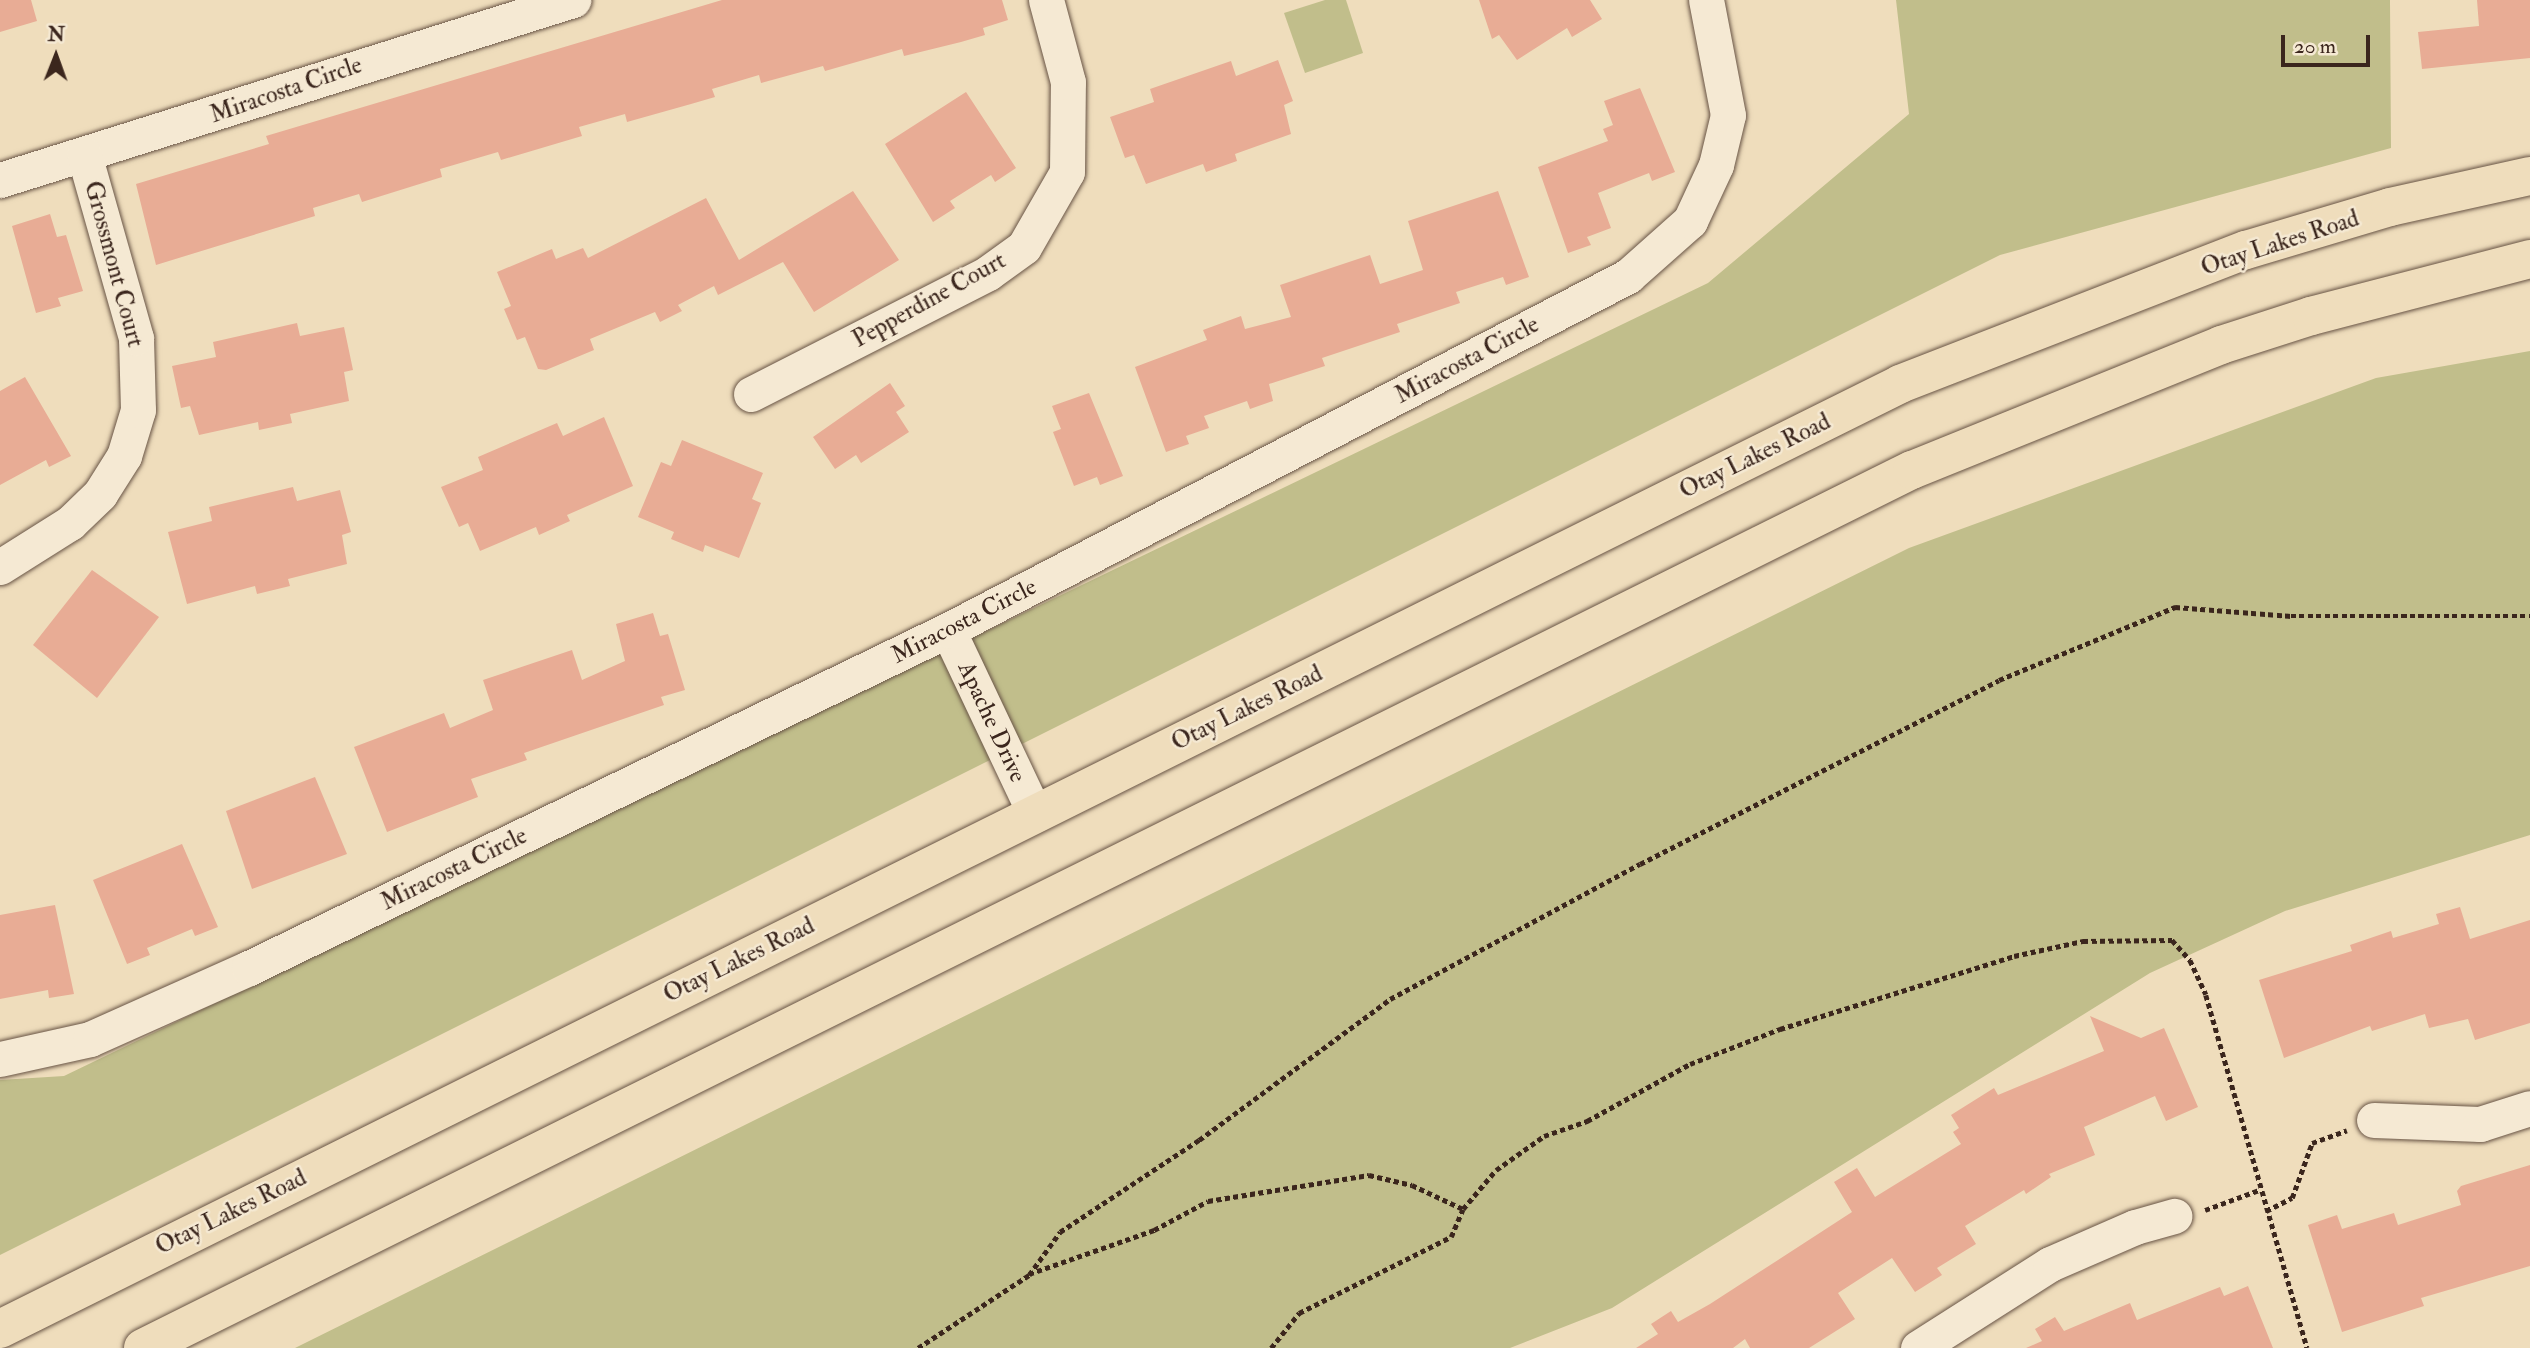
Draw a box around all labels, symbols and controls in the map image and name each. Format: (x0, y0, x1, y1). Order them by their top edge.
north arrow (21, 21, 91, 91)
scale bar (2285, 21, 2374, 65)
text: N (48, 23, 65, 47)
text: 20 m (2294, 33, 2336, 60)
street label: Miracosta Circle (206, 51, 366, 129)
street label: Grossmont Court (78, 178, 150, 350)
street label: Otay Lakes Road (2197, 204, 2363, 282)
street label: Pepperdine Court (847, 246, 1011, 354)
street label: Miracosta Circle (1390, 310, 1544, 410)
street label: Otay Lakes Road (1675, 407, 1835, 505)
street label: Miracosta Circle (887, 572, 1041, 670)
street label: Apache Drive (952, 657, 1032, 787)
street label: Otay Lakes Road (1167, 659, 1327, 757)
street label: Miracosta Circle (376, 821, 532, 917)
street label: Otay Lakes Road (659, 911, 819, 1009)
street label: Otay Lakes Road (151, 1163, 311, 1261)

